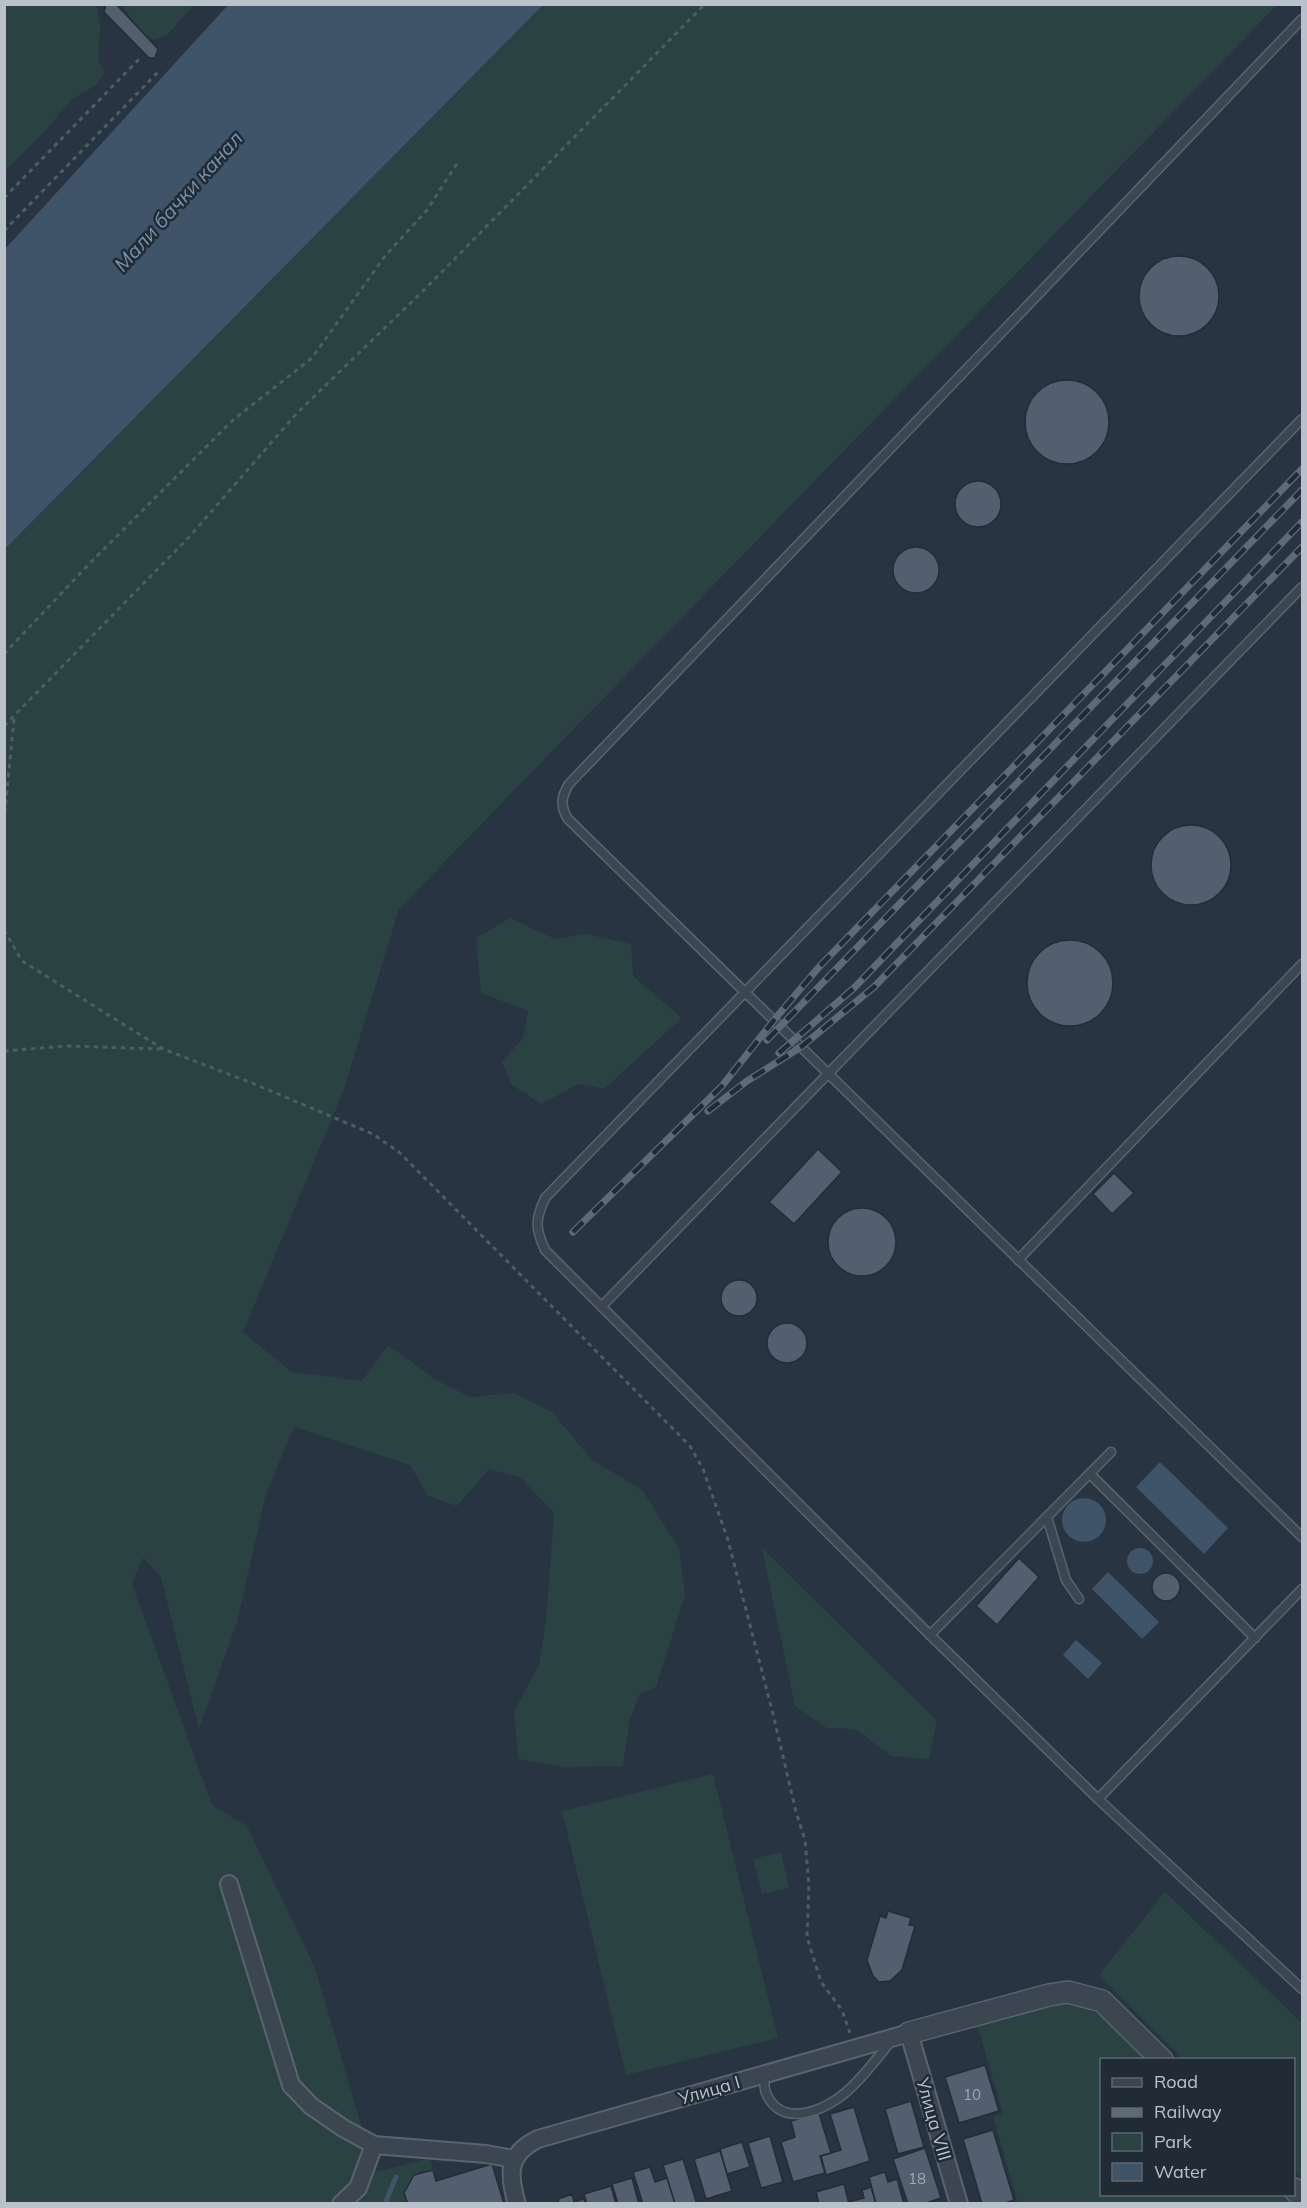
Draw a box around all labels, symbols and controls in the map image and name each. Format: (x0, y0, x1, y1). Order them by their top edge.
water label: Мали бачки канал (108, 126, 248, 276)
legend (1100, 2058, 1295, 2196)
street label: Улица I (675, 2070, 743, 2110)
text: Road (1154, 2070, 1198, 2093)
street label: Улица VIII (911, 2074, 957, 2163)
house number: 10 (963, 2085, 981, 2104)
text: Railway (1154, 2100, 1222, 2123)
text: Park (1154, 2130, 1193, 2153)
text: Water (1154, 2160, 1207, 2183)
house number: 18 (908, 2169, 926, 2188)

